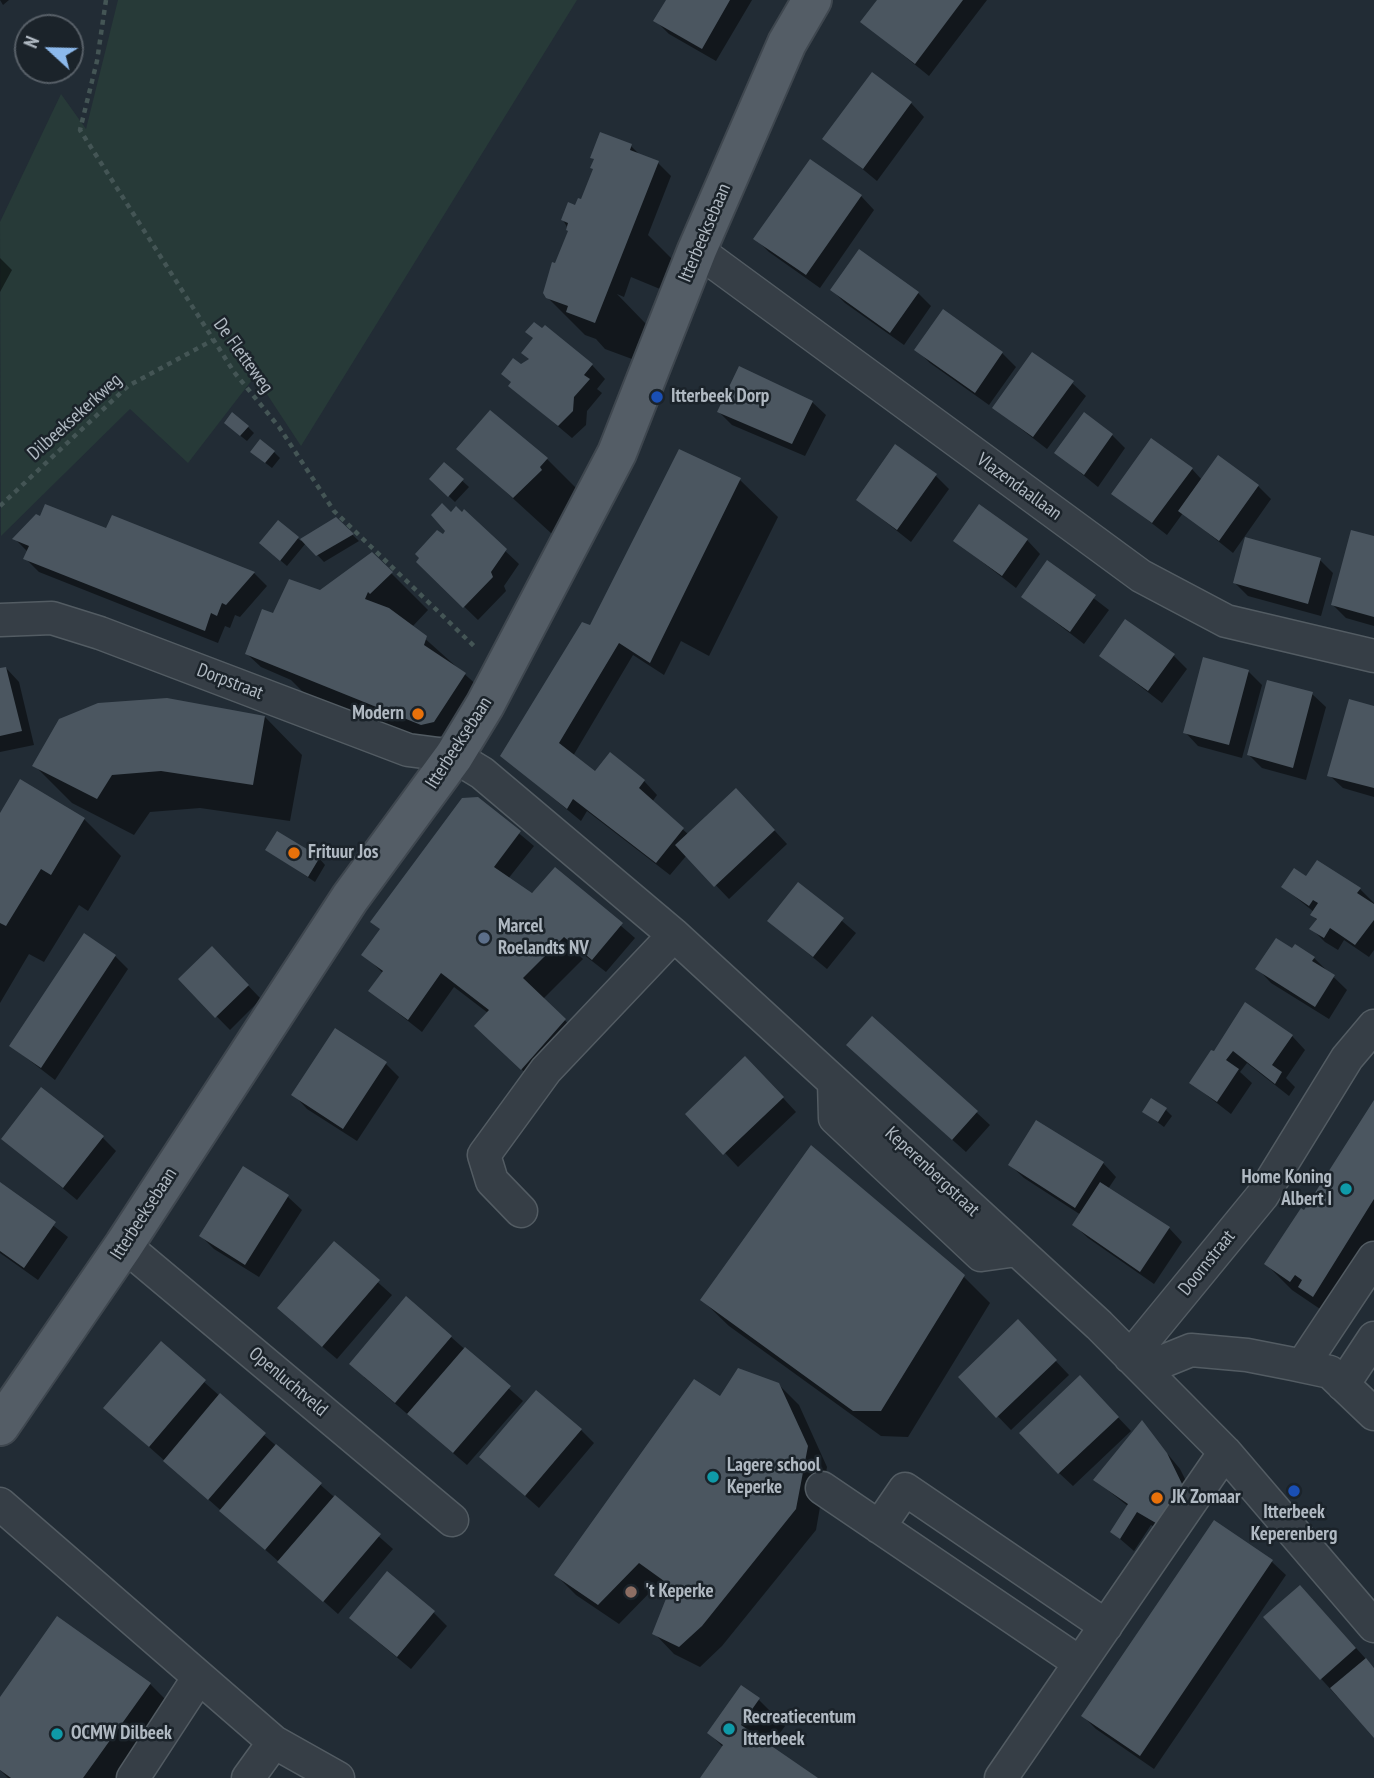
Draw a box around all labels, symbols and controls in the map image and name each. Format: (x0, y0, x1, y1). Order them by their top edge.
north arrow (14, 14, 84, 84)
text: N (18, 33, 44, 51)
street label: Itterbeeksebaan (674, 180, 736, 286)
street label: De Fletteweg (208, 314, 278, 398)
street label: Dilbeeksekerkweg (23, 369, 127, 465)
place label: Itterbeek Dorp (671, 386, 769, 408)
marker: Itterbeek Dorp (649, 389, 665, 405)
street label: Vlazendaallaan (972, 449, 1066, 525)
street label: Dorpstraat (194, 659, 266, 705)
street label: Itterbeeksebaan (421, 693, 497, 793)
place label: Modern (352, 703, 404, 725)
marker: Modern (410, 706, 426, 722)
place label: Frituur Jos (308, 842, 378, 864)
marker: Frituur Jos (286, 845, 302, 861)
place label: Marcel Roelandts NV (498, 916, 589, 960)
marker: Marcel Roelandts NV (476, 930, 492, 946)
street label: Keperenbergstraat (880, 1122, 984, 1222)
street label: Itterbeeksebaan (106, 1164, 182, 1264)
place label: Home Koning Albert I (1241, 1167, 1332, 1211)
marker: Home Koning Albert I (1338, 1181, 1354, 1197)
street label: Doornstraat (1174, 1226, 1240, 1300)
street label: Openluchtveld (244, 1343, 332, 1421)
place label: Lagere school Keperke (727, 1455, 820, 1499)
marker: Lagere school Keperke (705, 1469, 721, 1485)
marker: Itterbeek Keperenberg (1286, 1483, 1302, 1499)
place label: JK Zomaar (1171, 1487, 1241, 1509)
marker: JK Zomaar (1149, 1490, 1165, 1506)
place label: Itterbeek Keperenberg (1251, 1502, 1337, 1546)
place label: 't Keperke (645, 1581, 714, 1603)
marker: 't Keperke (623, 1584, 639, 1600)
place label: Recreatiecentum Itterbeek (743, 1707, 856, 1751)
marker: Recreatiecentum Itterbeek (721, 1721, 737, 1737)
place label: OCMW Dilbeek (71, 1723, 172, 1745)
marker: OCMW Dilbeek (49, 1726, 65, 1742)

